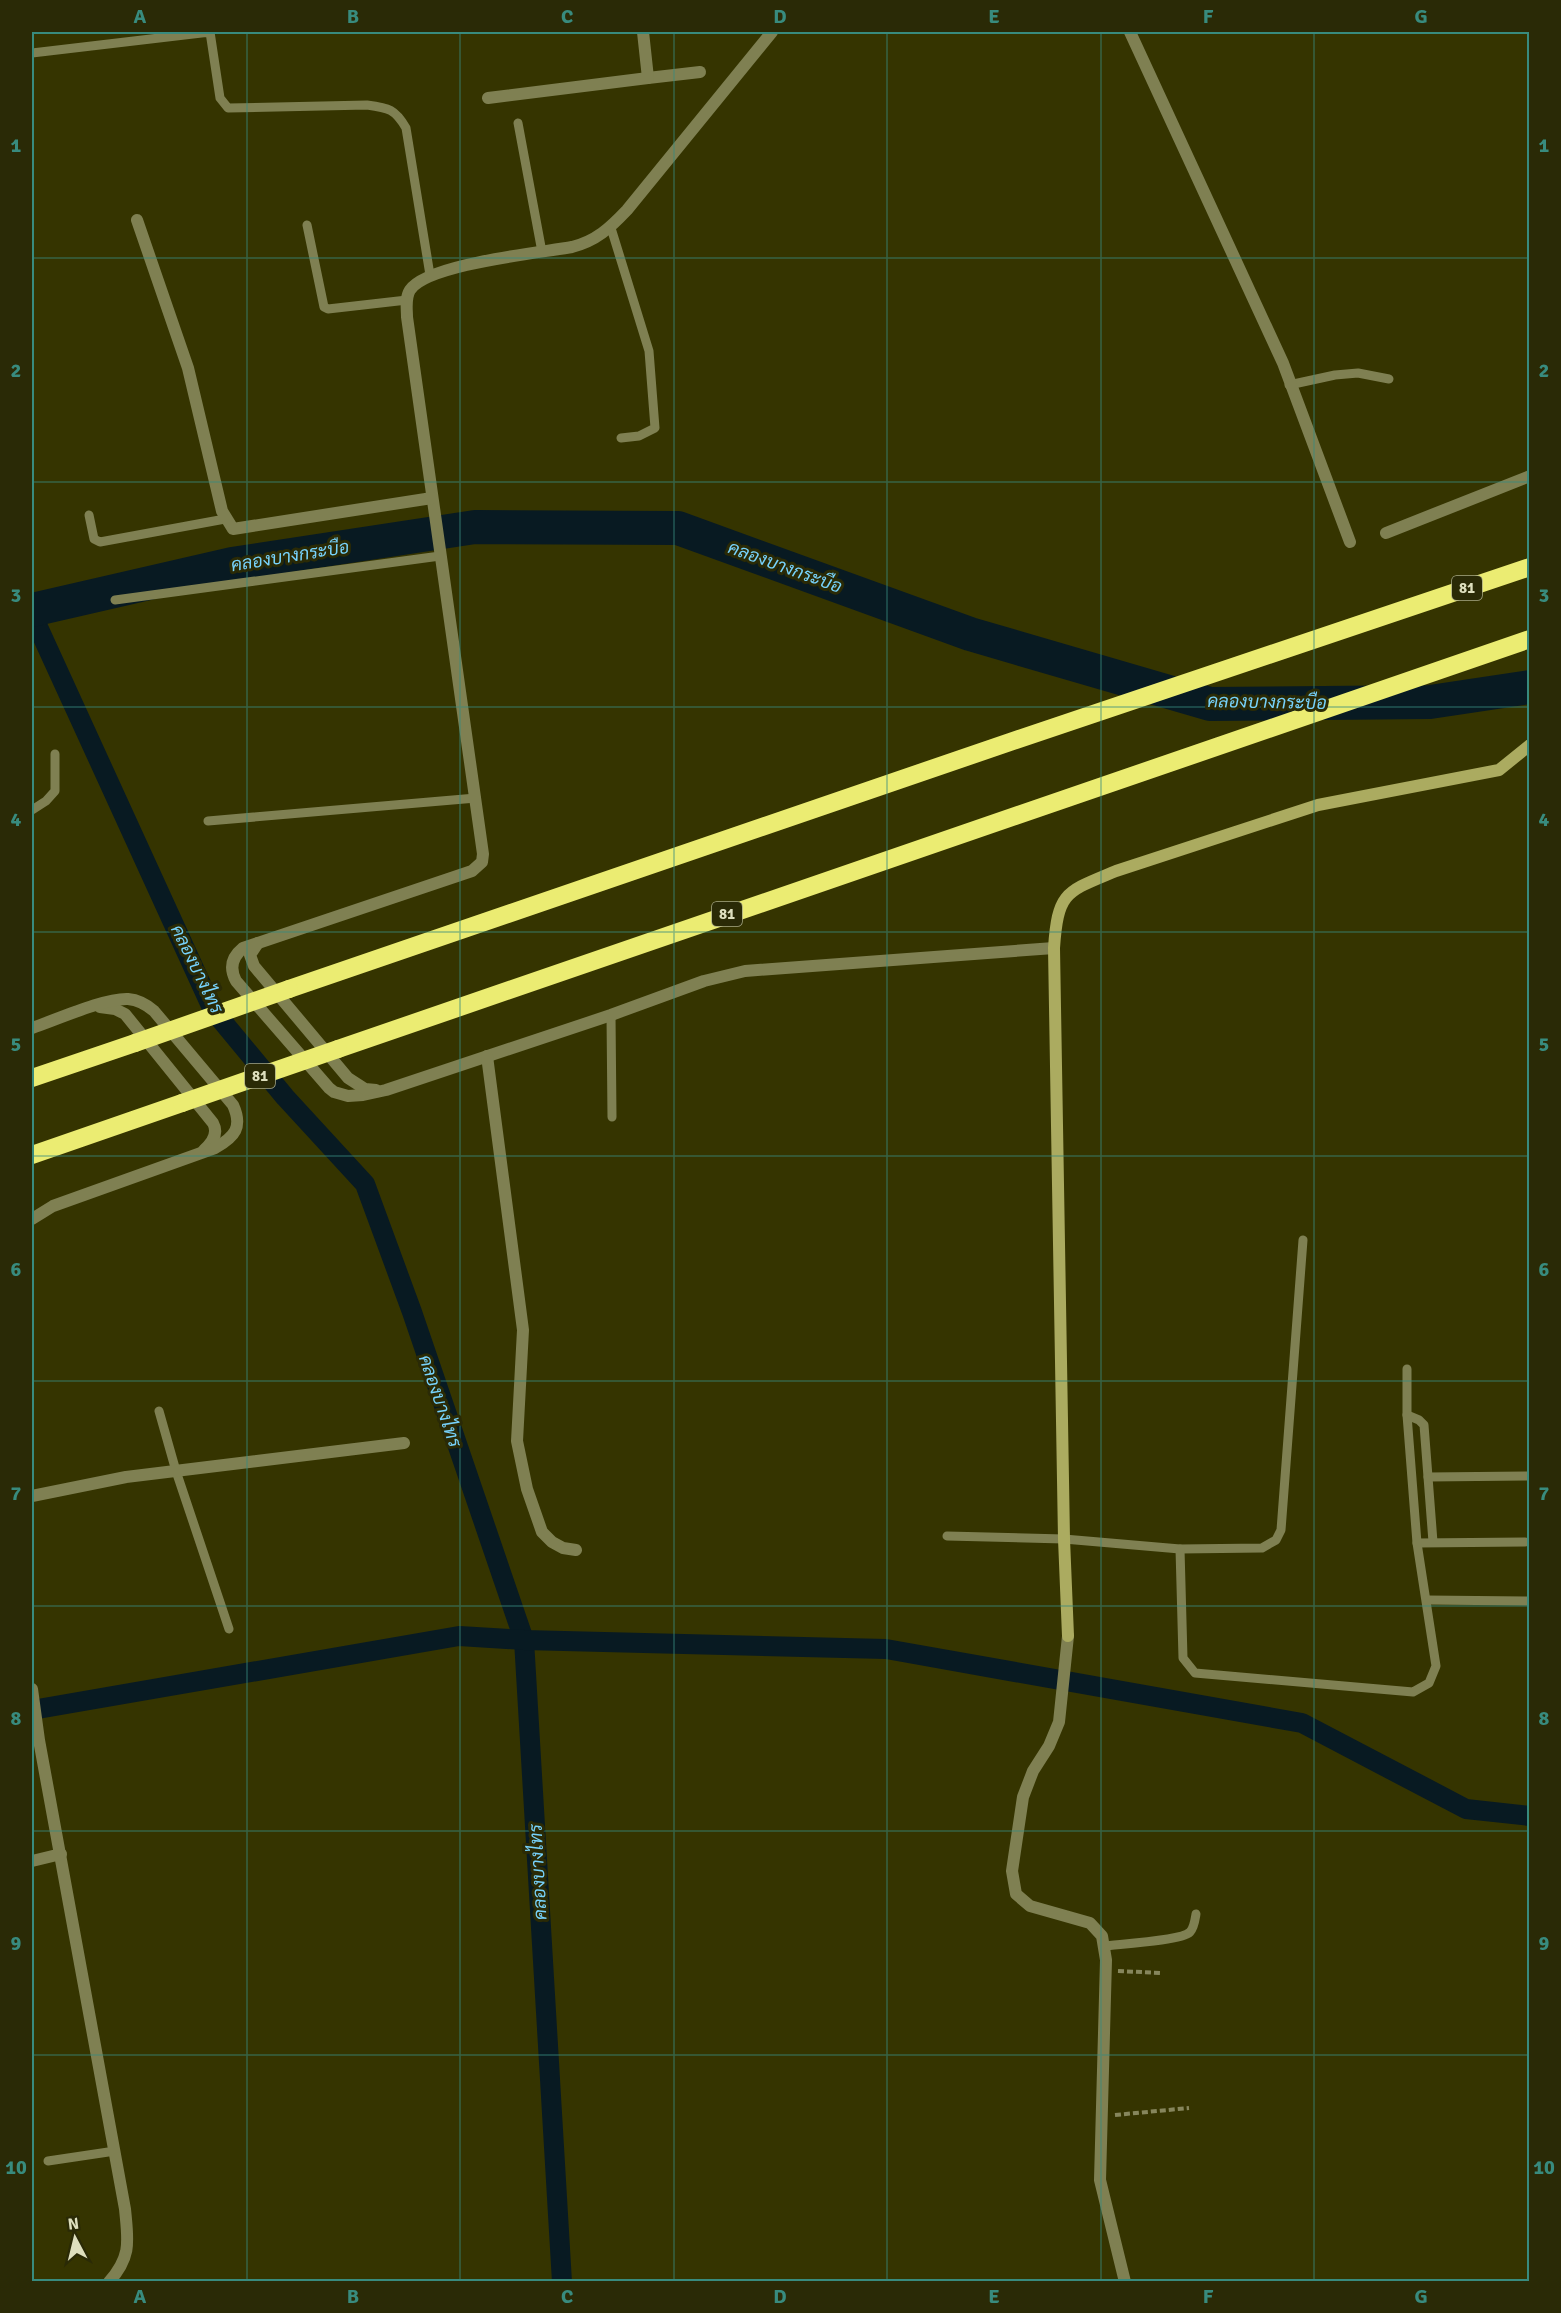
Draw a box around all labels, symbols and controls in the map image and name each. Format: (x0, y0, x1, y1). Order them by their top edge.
text: A (134, 4, 147, 29)
text: B (347, 4, 359, 29)
text: C (561, 4, 573, 29)
text: D (773, 4, 787, 29)
text: E (988, 4, 1000, 29)
text: F (1203, 4, 1214, 29)
text: G (1414, 4, 1428, 29)
text: 1 (11, 133, 22, 158)
text: 1 (1539, 133, 1550, 158)
text: 2 (11, 358, 21, 383)
text: 2 (1539, 358, 1549, 383)
water label: คลองบางกระบือ (229, 534, 351, 576)
water label: คลองบางกระบือ (725, 534, 846, 598)
road number: 81 (1452, 576, 1482, 600)
text: 3 (11, 583, 21, 608)
text: 3 (1539, 583, 1549, 608)
water label: คลองบางกระบือ (1207, 688, 1327, 714)
text: 4 (11, 807, 22, 832)
text: 4 (1539, 807, 1550, 832)
road number: 81 (712, 902, 742, 926)
water label: คลองบางไทร (166, 920, 230, 1018)
text: 5 (11, 1032, 21, 1057)
text: 5 (1539, 1032, 1549, 1057)
road number: 81 (245, 1064, 275, 1088)
text: 6 (11, 1257, 22, 1282)
text: 6 (1539, 1257, 1550, 1282)
water label: คลองบางไทร (414, 1351, 468, 1451)
text: 7 (11, 1481, 22, 1506)
text: 7 (1539, 1481, 1550, 1506)
text: 8 (11, 1706, 22, 1731)
text: 8 (1539, 1706, 1550, 1731)
water label: คลองบางไทร (522, 1822, 551, 1921)
text: 9 (11, 1931, 22, 1956)
text: 9 (1539, 1931, 1550, 1956)
text: 10 (5, 2155, 27, 2180)
text: 10 (1533, 2155, 1555, 2180)
north arrow (45, 2208, 105, 2268)
text: N (67, 2214, 80, 2235)
text: A (134, 2284, 147, 2309)
text: B (347, 2284, 359, 2309)
text: C (561, 2284, 573, 2309)
text: D (773, 2284, 787, 2309)
text: E (988, 2284, 1000, 2309)
text: F (1203, 2284, 1214, 2309)
text: G (1414, 2284, 1428, 2309)

